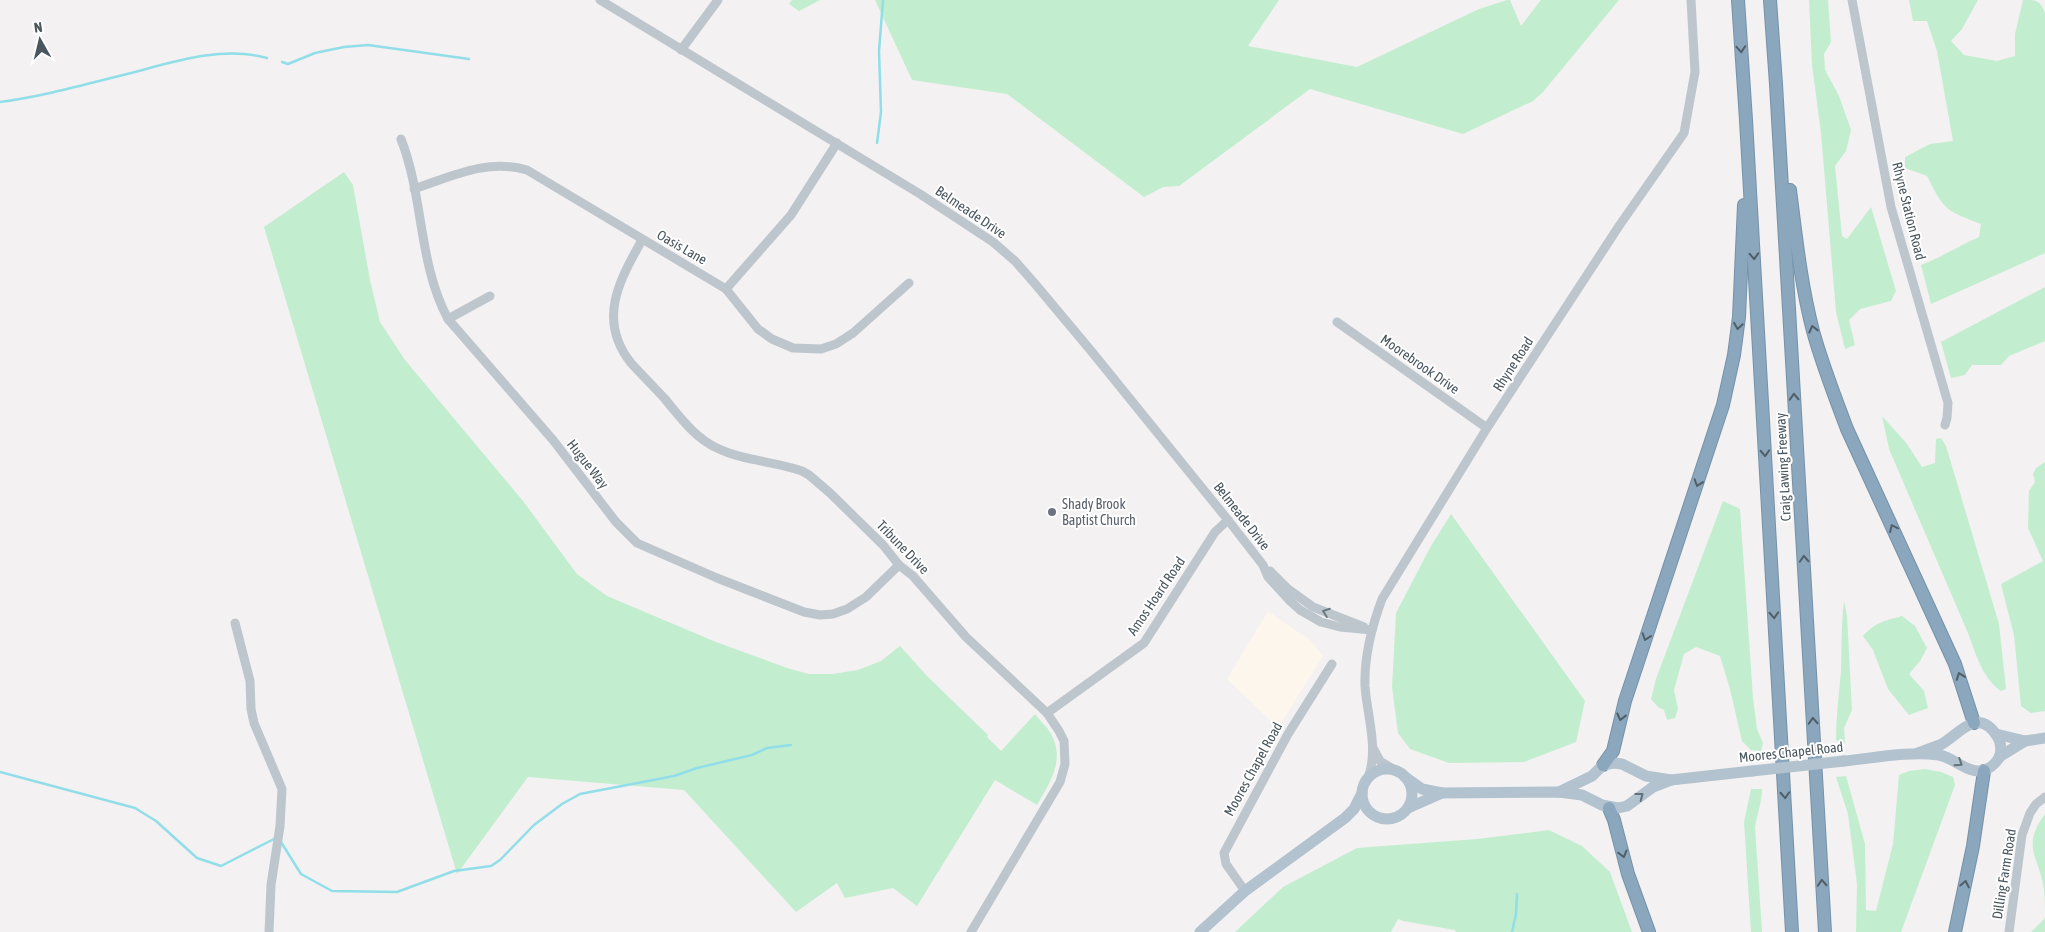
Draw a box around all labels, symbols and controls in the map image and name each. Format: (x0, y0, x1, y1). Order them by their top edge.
north arrow (15, 15, 65, 65)
text: N (33, 19, 43, 36)
one-way arrow (1736, 45, 1747, 53)
street label: Rhyne Station Road (1889, 160, 1929, 262)
street label: Belmeade Drive (933, 183, 1009, 241)
street label: Oasis Lane (654, 226, 710, 268)
one-way arrow (1749, 252, 1760, 260)
one-way arrow (1733, 322, 1744, 330)
one-way arrow (1808, 326, 1818, 334)
street label: Moorebrook Drive (1378, 331, 1462, 397)
street label: Rhyne Road (1490, 334, 1536, 394)
one-way arrow (1789, 392, 1800, 400)
street label: Craig Lawing Freeway (1772, 412, 1794, 522)
street label: Hugue Way (564, 436, 612, 492)
one-way arrow (1760, 449, 1771, 457)
one-way arrow (1694, 478, 1704, 487)
street label: Belmeade Drive (1211, 479, 1273, 553)
place label: Shady Brook Baptist Church (1062, 496, 1136, 528)
marker: Shady Brook Baptist Church (1046, 506, 1058, 518)
street label: Tribune Drive (874, 517, 932, 577)
one-way arrow (1888, 524, 1899, 533)
street label: Amos Hoard Road (1124, 554, 1188, 638)
one-way arrow (1798, 555, 1809, 563)
one-way arrow (1323, 608, 1331, 618)
one-way arrow (1769, 611, 1780, 619)
one-way arrow (1642, 632, 1652, 640)
one-way arrow (1956, 672, 1966, 681)
one-way arrow (1616, 713, 1627, 722)
one-way arrow (1807, 717, 1818, 725)
street label: Moores Chapel Road (1221, 719, 1285, 819)
street label: Moores Chapel Road (1738, 739, 1844, 765)
one-way arrow (1954, 757, 1963, 767)
one-way arrow (1779, 791, 1790, 799)
one-way arrow (1634, 794, 1643, 802)
street label: Dilling Farm Road (1989, 828, 2019, 920)
one-way arrow (1617, 850, 1628, 858)
one-way arrow (1817, 879, 1828, 887)
one-way arrow (1959, 880, 1970, 889)

